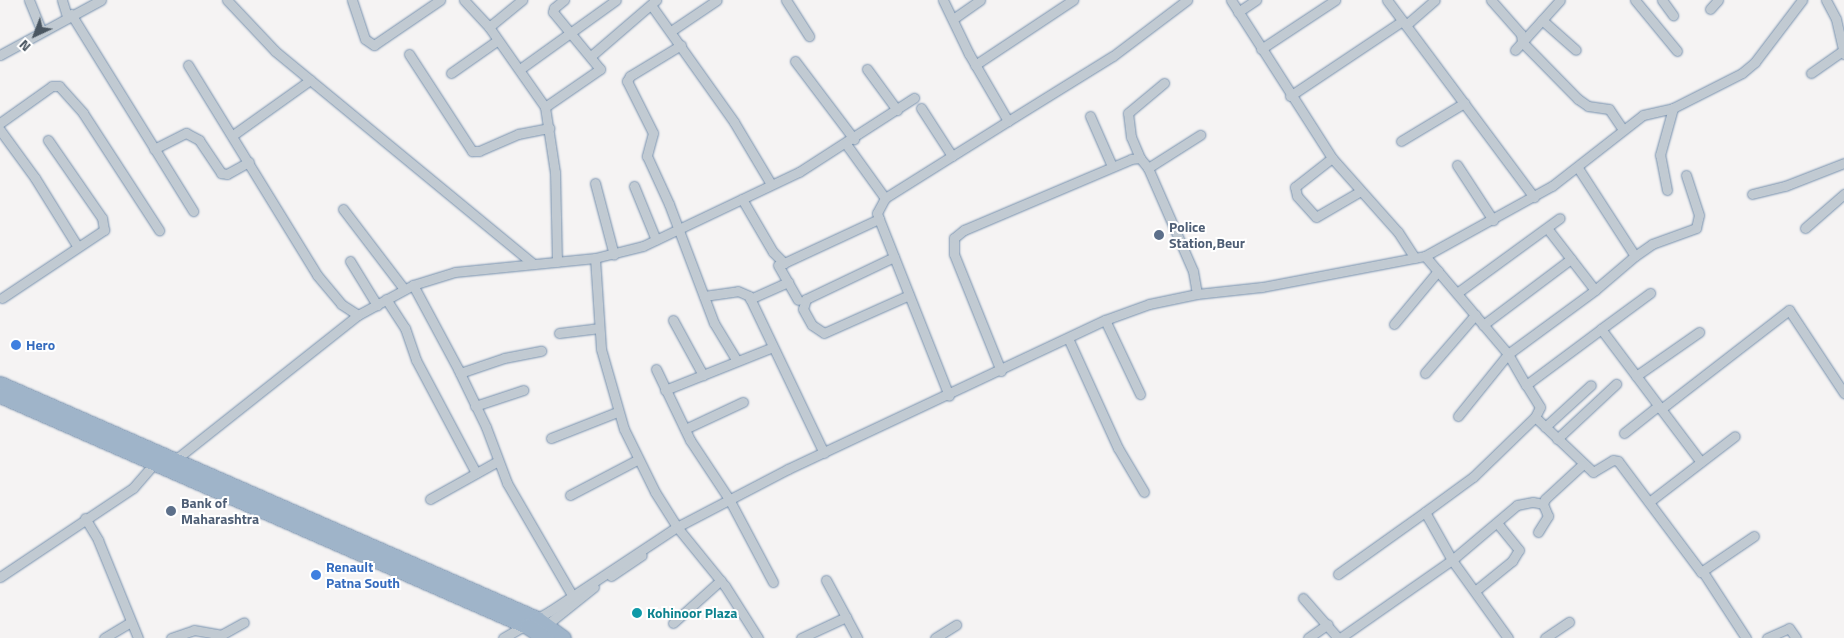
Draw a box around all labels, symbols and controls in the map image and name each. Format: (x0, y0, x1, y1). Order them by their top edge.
north arrow (10, 10, 60, 60)
text: N (14, 35, 35, 57)
place label: Police Station,Beur (1169, 219, 1245, 252)
marker: Police Station,Beur (1153, 229, 1165, 241)
place label: Hero (26, 337, 55, 353)
marker: Hero (10, 339, 22, 351)
place label: Bank of Maharashtra (181, 495, 259, 528)
marker: Bank of Maharashtra (165, 505, 177, 517)
place label: Renault Patna South (326, 559, 400, 592)
marker: Renault Patna South (310, 569, 322, 581)
place label: Kohinoor Plaza (647, 605, 737, 621)
marker: Kohinoor Plaza (631, 607, 643, 619)

